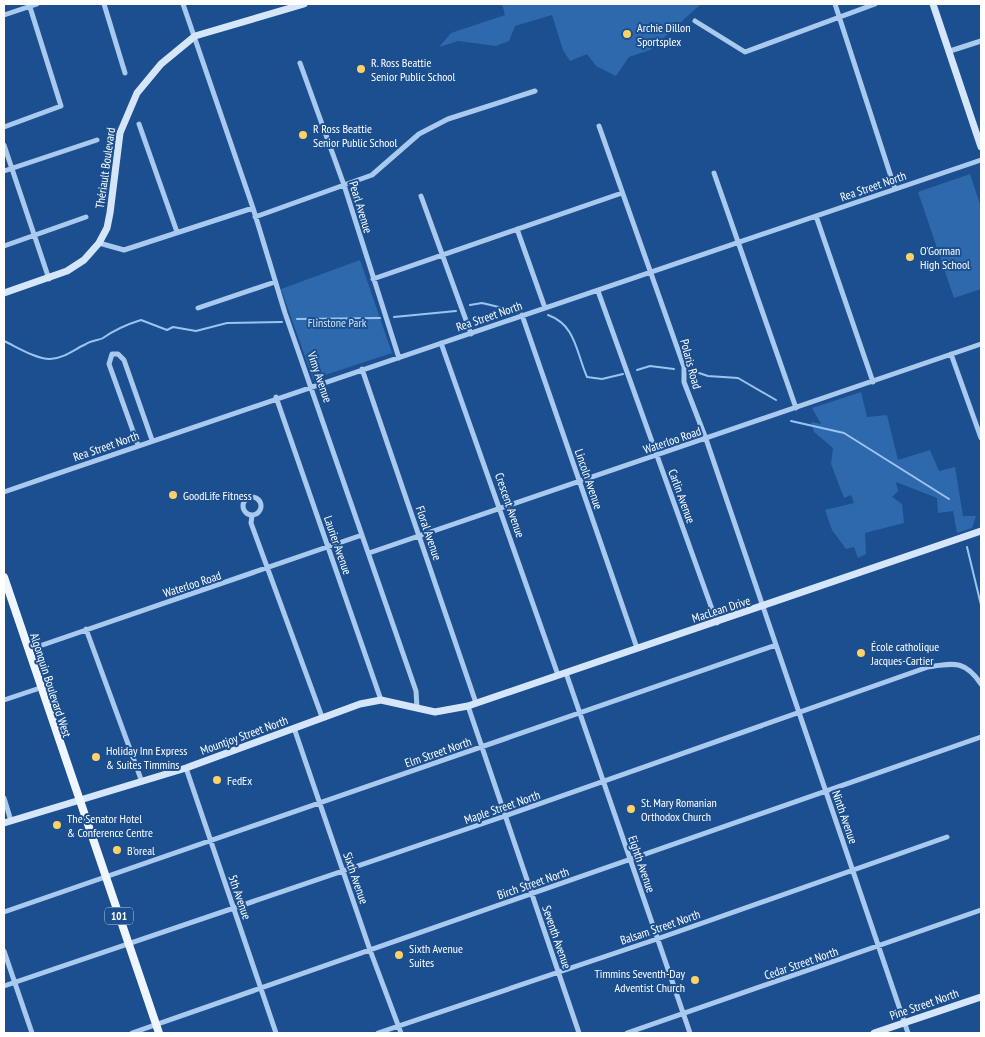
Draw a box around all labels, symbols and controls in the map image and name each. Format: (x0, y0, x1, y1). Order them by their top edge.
place label: Archie Dillon Sportsplex (637, 20, 691, 49)
marker: Archie Dillon Sportsplex (621, 28, 633, 40)
place label: R. Ross Beattie Senior Public School (371, 55, 456, 84)
marker: R. Ross Beattie Senior Public School (355, 63, 367, 75)
place label: R Ross Beattie Senior Public School (313, 121, 398, 150)
street label: Thériault Boulevard (92, 127, 118, 209)
marker: R Ross Beattie Senior Public School (297, 129, 309, 141)
street label: Rea Street North (838, 168, 908, 204)
street label: Pearl Avenue (346, 179, 376, 235)
place label: O'Gorman High School (920, 243, 970, 272)
marker: O'Gorman High School (904, 251, 916, 263)
street label: Rea Street North (454, 298, 524, 334)
park label: Flinstone Park (308, 315, 367, 330)
street label: Polaris Road (677, 338, 705, 390)
street label: Vimy Avenue (304, 349, 336, 404)
street label: Waterloo Road (641, 423, 703, 457)
street label: Rea Street North (71, 428, 141, 464)
street label: Lincoln Avenue (572, 447, 606, 511)
street label: Carlin Avenue (665, 467, 699, 525)
street label: Crescent Avenue (492, 470, 528, 540)
place label: GoodLife Fitness (183, 488, 252, 503)
marker: GoodLife Fitness (167, 489, 179, 501)
street label: Floral Avenue (413, 504, 445, 562)
street label: Laurier Avenue (321, 513, 355, 577)
street label: Waterloo Road (161, 568, 223, 600)
street label: MacLean Drive (690, 593, 752, 625)
street label: Algonquin Boulevard West (27, 631, 75, 740)
place label: École catholique Jacques-Cartier (870, 639, 939, 668)
marker: École catholique Jacques-Cartier (855, 647, 867, 659)
street label: Mountjoy Street North (198, 712, 290, 758)
street label: Elm Street North (403, 734, 473, 770)
place label: Holiday Inn Express & Suites Timmins (106, 743, 187, 772)
marker: Holiday Inn Express & Suites Timmins (90, 751, 102, 763)
place label: FedEx (227, 773, 252, 788)
marker: FedEx (211, 774, 223, 786)
street label: Maple Street North (462, 787, 542, 827)
street label: Ninth Avenue (829, 788, 861, 846)
place label: St. Mary Romanian Orthodox Church (641, 795, 717, 824)
marker: St. Mary Romanian Orthodox Church (625, 803, 637, 815)
place label: The Senator Hotel & Conference Centre (67, 811, 153, 840)
marker: The Senator Hotel & Conference Centre (51, 819, 63, 831)
street label: Eighth Avenue (625, 833, 659, 895)
place label: B'oreal (127, 843, 155, 858)
marker: B'oreal (111, 844, 123, 856)
street label: Sixth Avenue (340, 850, 372, 906)
street label: Birch Street North (495, 864, 571, 902)
street label: 5th Avenue (225, 873, 255, 921)
street label: Seventh Avenue (539, 903, 575, 971)
street label: Balsam Street North (618, 906, 702, 948)
road number: 101 (105, 908, 133, 924)
place label: Sixth Avenue Suites (409, 941, 463, 970)
street label: Cedar Street North (762, 943, 840, 983)
marker: Sixth Avenue Suites (393, 949, 405, 961)
place label: Timmins Seventh-Day Adventist Church (594, 966, 685, 995)
marker: Timmins Seventh-Day Adventist Church (689, 974, 701, 986)
street label: Pine Street North (888, 985, 960, 1023)

